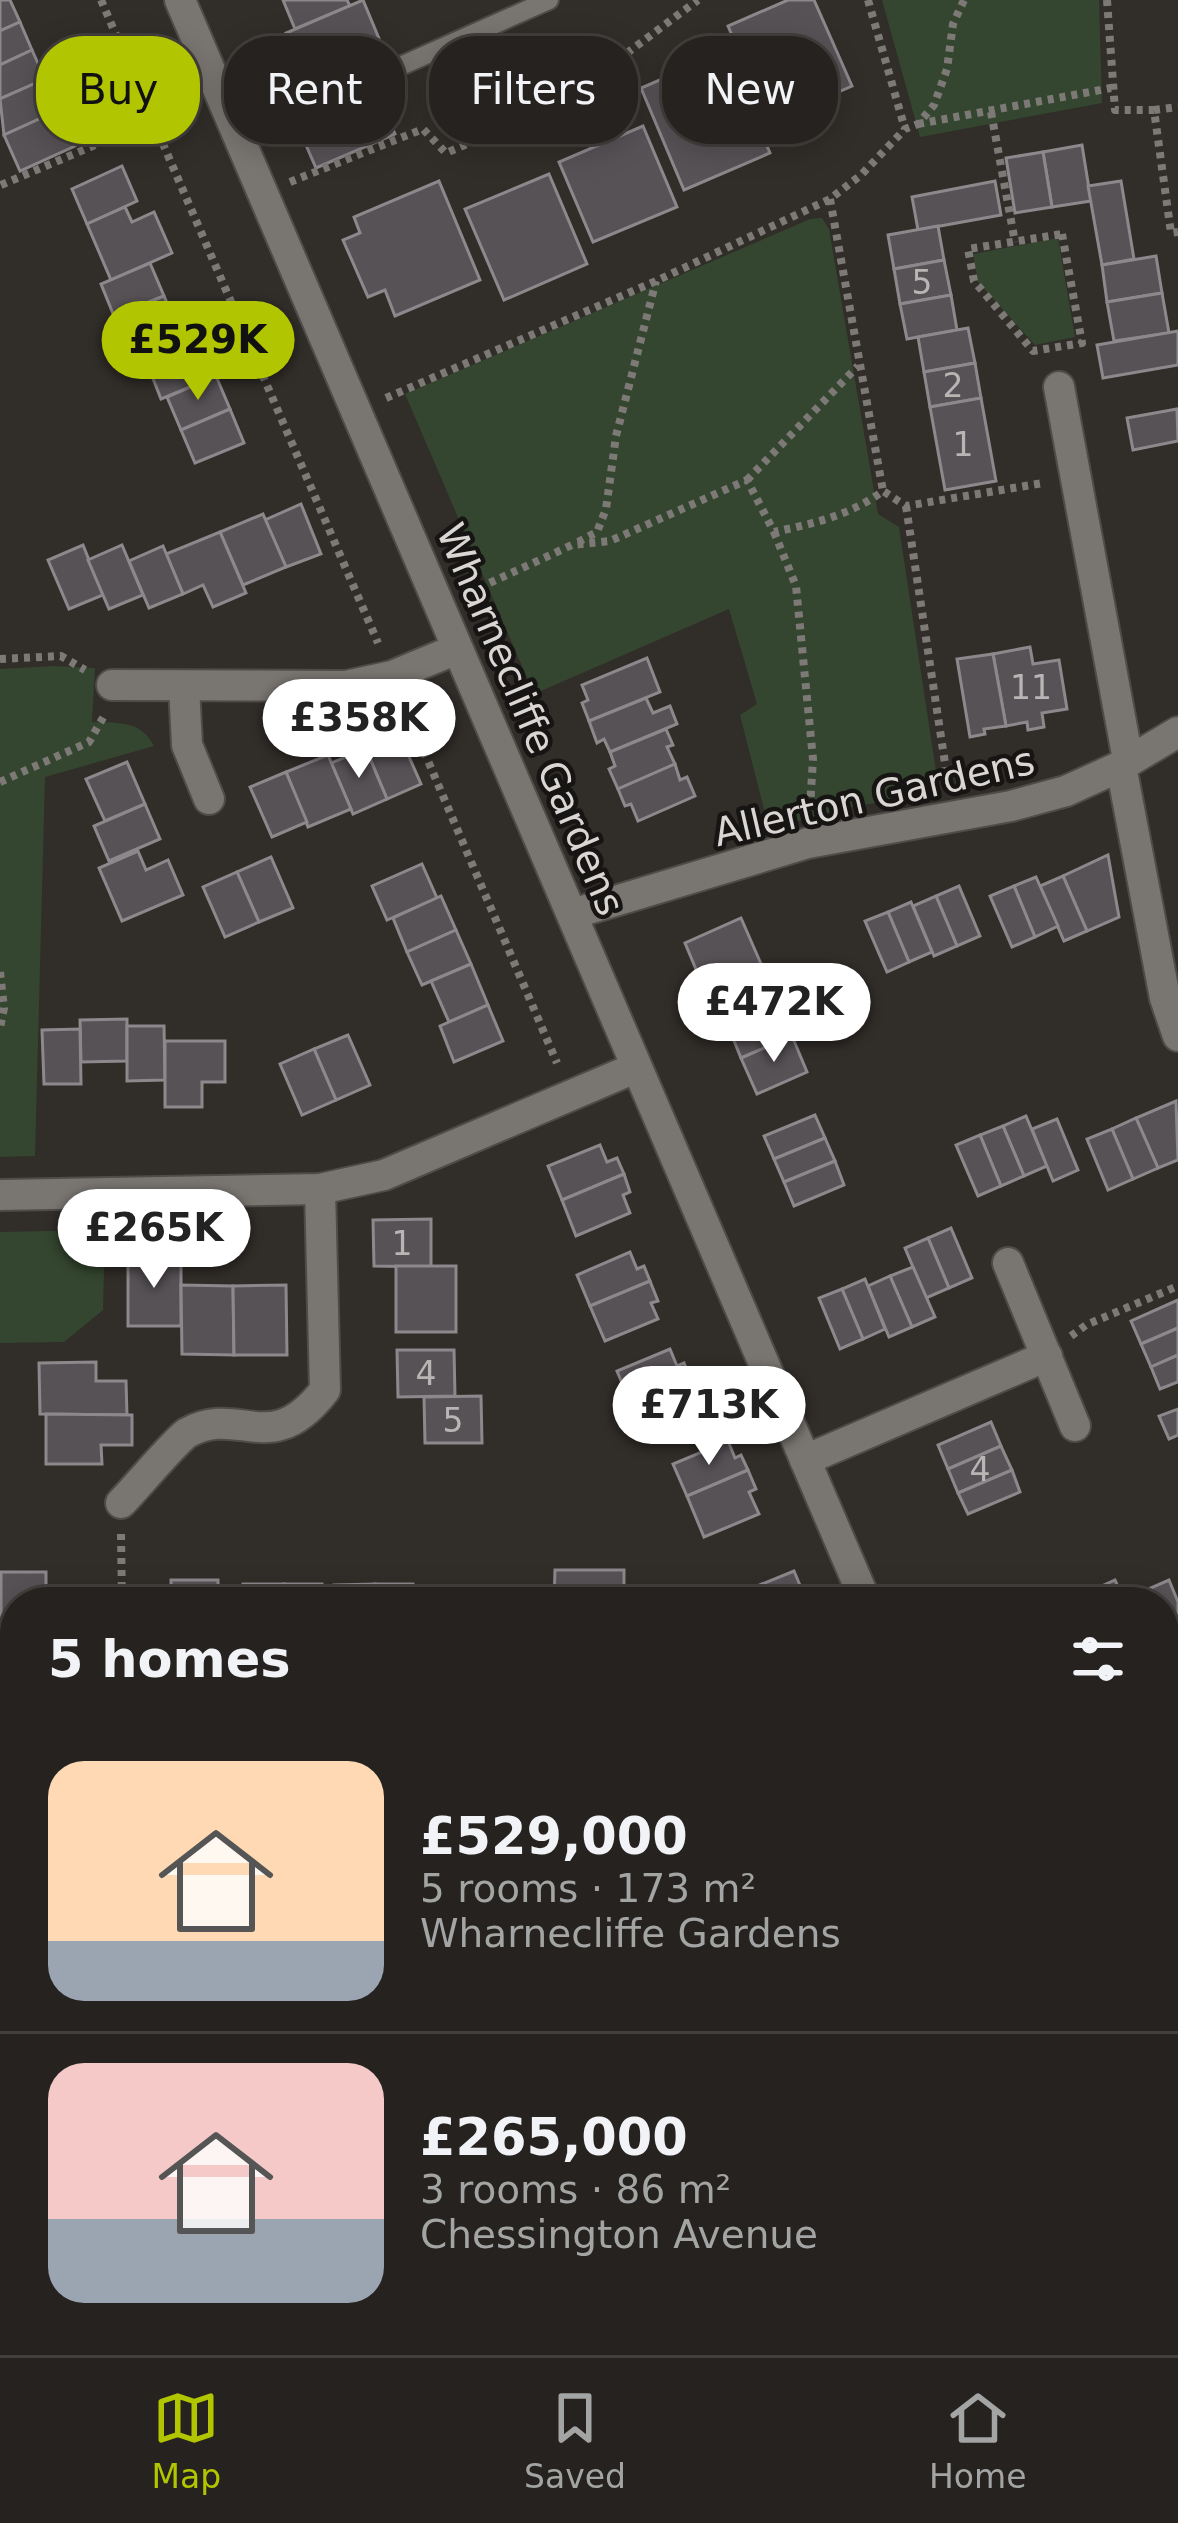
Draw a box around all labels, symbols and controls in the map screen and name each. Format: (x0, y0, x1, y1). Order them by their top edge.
chip: Buy (36, 36, 200, 144)
chip: Rent (224, 36, 405, 144)
chip: Filters (429, 36, 638, 144)
chip: New (662, 36, 838, 144)
house number: 5 (912, 263, 933, 302)
pin: £529K (114, 301, 282, 403)
text: £529K (129, 317, 267, 362)
house number: 2 (943, 366, 964, 405)
house number: 1 (953, 425, 974, 464)
street label: Wharnecliffe Gardens (428, 517, 633, 922)
house number: 11 (1010, 668, 1052, 707)
pin: £358K (275, 679, 443, 781)
text: £358K (290, 695, 428, 740)
street label: Allerton Gardens (709, 738, 1039, 855)
pin: £472K (690, 963, 858, 1065)
text: £472K (705, 979, 843, 1024)
pin: £265K (70, 1189, 238, 1291)
text: £265K (85, 1205, 223, 1250)
house number: 1 (392, 1224, 413, 1263)
house number: 4 (416, 1354, 437, 1393)
pin: £713K (625, 1366, 793, 1468)
text: £713K (640, 1382, 778, 1427)
house number: 5 (443, 1401, 464, 1440)
house number: 4 (970, 1450, 991, 1489)
icon: filters (1065, 1626, 1131, 1692)
text: 5 homes (48, 1630, 291, 1689)
text: £529,000 (420, 1807, 688, 1866)
icon: home (144, 1809, 288, 1953)
text: 5 rooms · 173 m² (420, 1866, 756, 1911)
text: Wharnecliffe Gardens (420, 1911, 841, 1956)
text: £265,000 (420, 2108, 688, 2167)
icon: home (144, 2111, 288, 2255)
text: 3 rooms · 86 m² (420, 2167, 731, 2212)
text: Chessington Avenue (420, 2212, 818, 2257)
tab: Map (151, 2385, 221, 2496)
tab: Saved (524, 2385, 626, 2496)
tab: Home (929, 2385, 1026, 2496)

